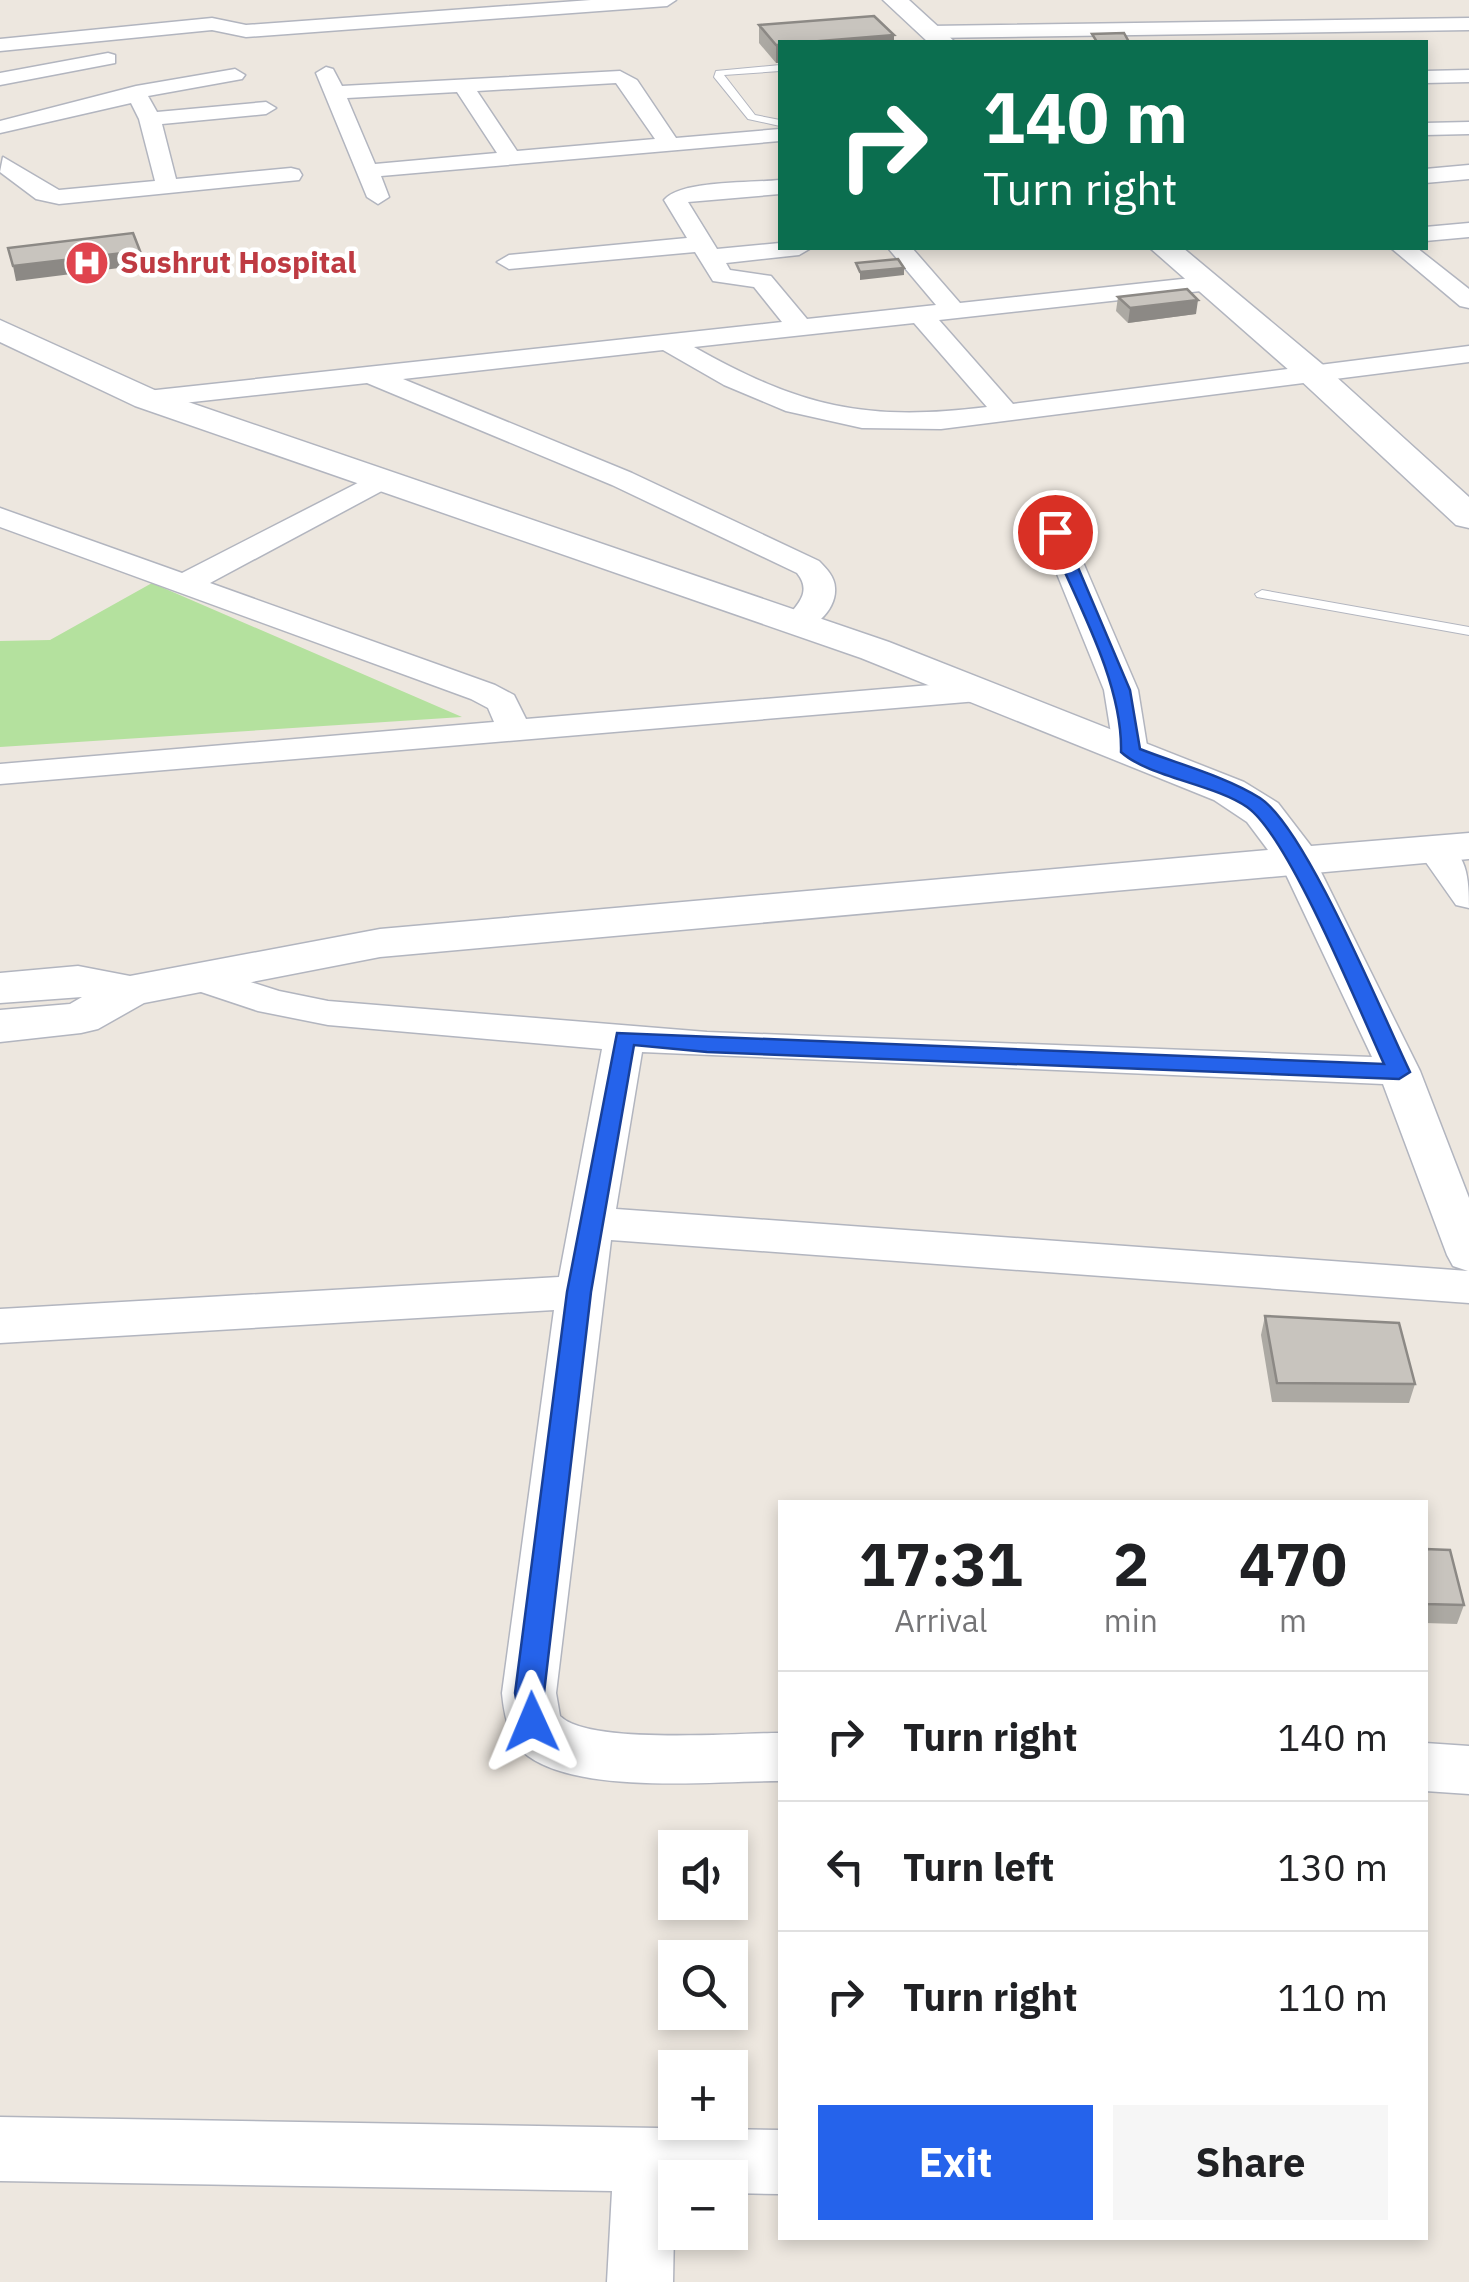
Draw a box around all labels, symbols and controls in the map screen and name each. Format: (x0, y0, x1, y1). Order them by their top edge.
text: 140 m (983, 71, 1188, 162)
icon: right (818, 80, 948, 210)
text: Turn right (983, 159, 1178, 217)
hospital icon: Sushrut Hospital (64, 240, 110, 286)
place label: Sushrut Hospital (120, 242, 356, 281)
pin (1013, 490, 1098, 575)
icon: arrive (1028, 505, 1083, 560)
text: 17:31 (859, 1524, 1023, 1603)
text: 2 (1113, 1524, 1149, 1603)
text: 470 (1239, 1524, 1347, 1603)
text: Arrival (894, 1599, 988, 1641)
text: min (1104, 1599, 1158, 1641)
text: m (1279, 1599, 1307, 1641)
position arrow (480, 1670, 584, 1774)
icon: right (818, 1709, 873, 1764)
text: Turn right (903, 1712, 1078, 1761)
text: 140 m (1277, 1712, 1388, 1761)
map controls (658, 1830, 748, 2250)
button: sound (658, 1830, 748, 1920)
icon: left (818, 1839, 873, 1894)
text: Turn left (903, 1842, 1054, 1891)
text: 130 m (1277, 1842, 1388, 1891)
button: search (658, 1940, 748, 2030)
icon: right (818, 1969, 873, 2024)
text: Turn right (903, 1972, 1078, 2021)
text: 110 m (1277, 1972, 1388, 2021)
button: + (658, 2050, 748, 2140)
button: Exit (818, 2105, 1093, 2220)
button: Share (1113, 2105, 1388, 2220)
button: − (658, 2160, 748, 2250)

